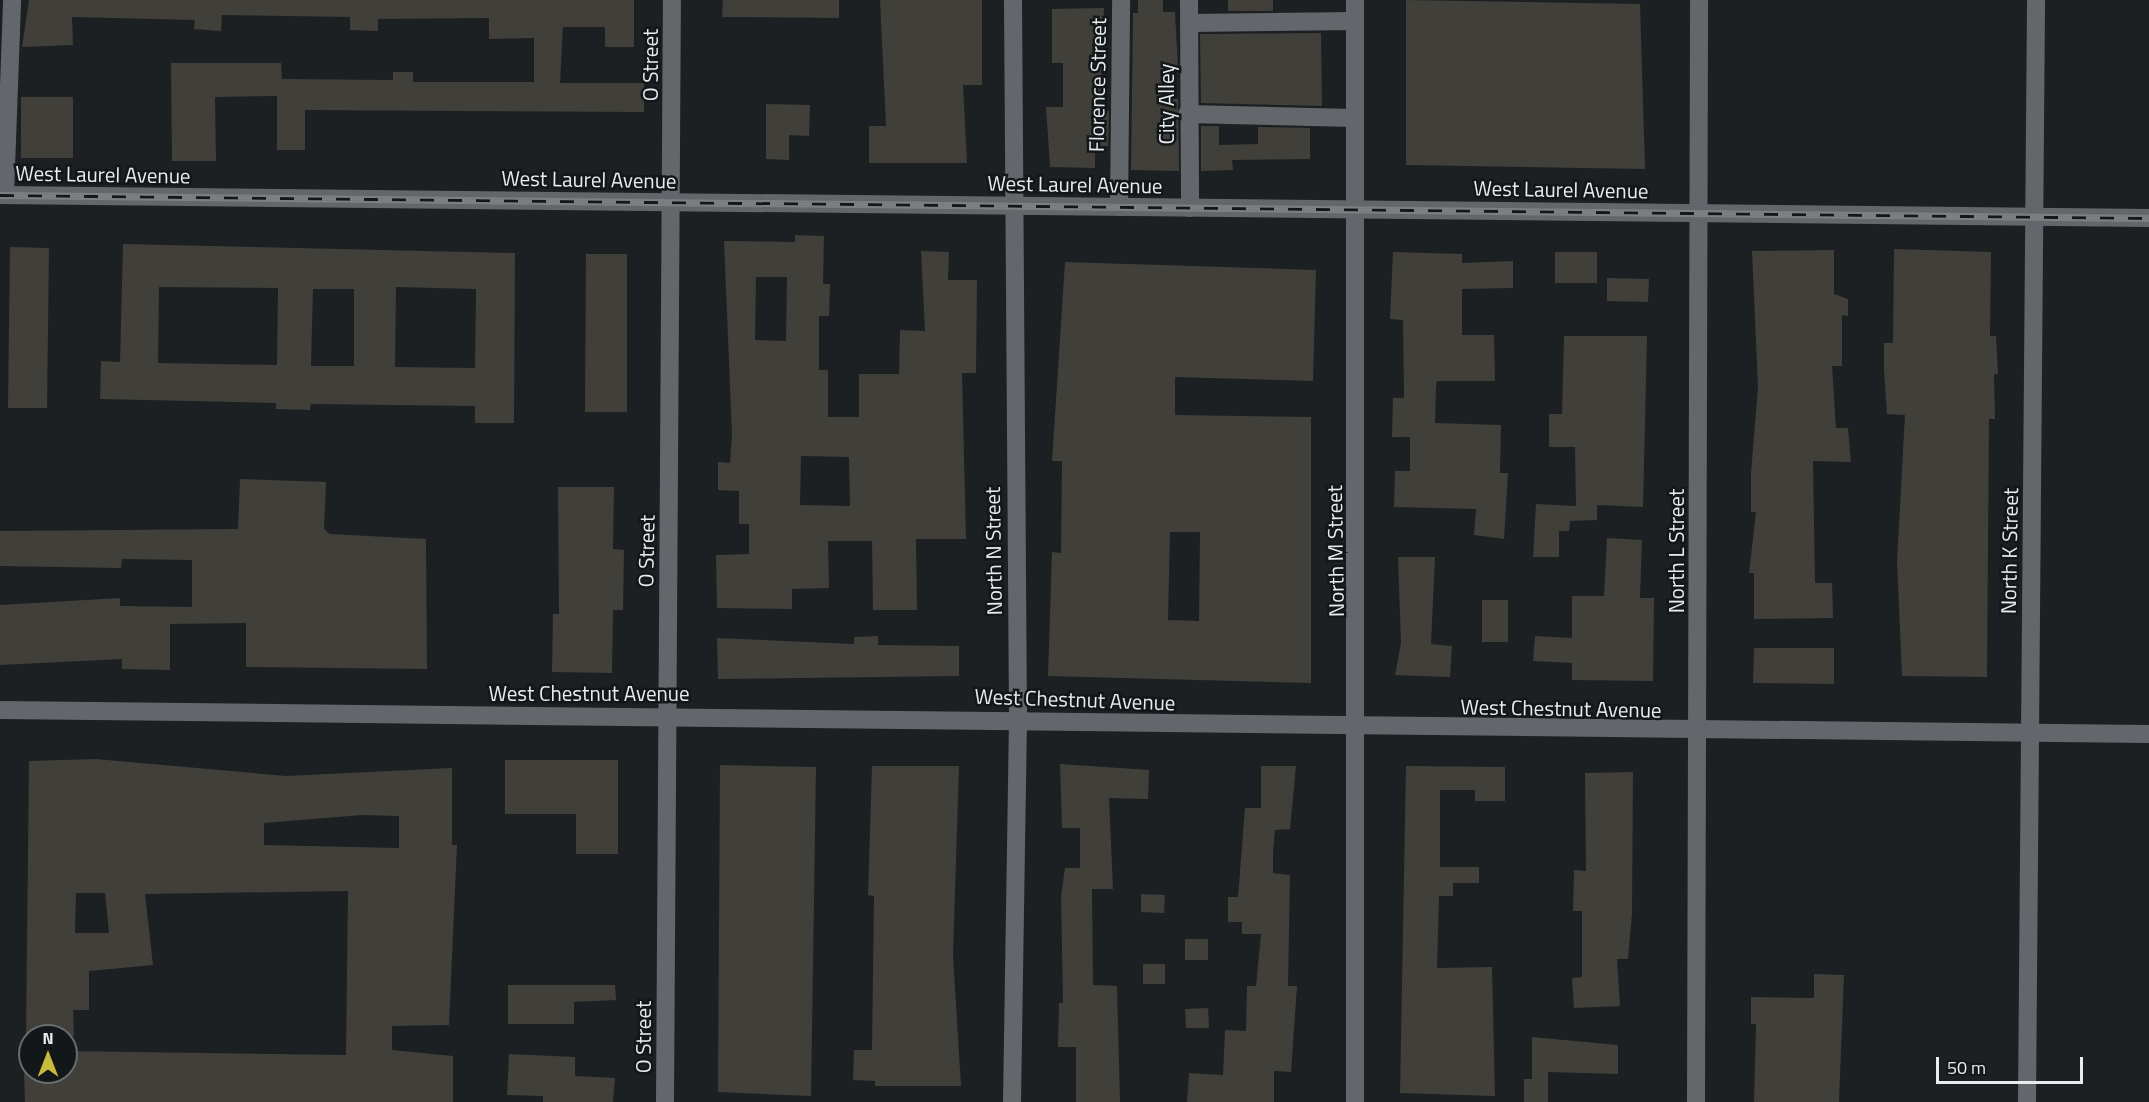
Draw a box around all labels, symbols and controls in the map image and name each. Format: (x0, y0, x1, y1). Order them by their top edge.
street label: Florence Street (1083, 18, 1111, 152)
street label: O Street (637, 29, 663, 101)
street label: City Alley (1153, 64, 1179, 144)
street label: West Laurel Avenue (15, 160, 191, 188)
street label: West Laurel Avenue (501, 165, 677, 193)
street label: West Laurel Avenue (987, 170, 1163, 198)
street label: West Laurel Avenue (1473, 175, 1649, 203)
street label: North M Street (1321, 485, 1349, 617)
street label: North N Street (979, 486, 1007, 616)
street label: North K Street (1995, 488, 2023, 614)
street label: North L Street (1663, 489, 1689, 613)
street label: O Street (633, 514, 659, 588)
street label: West Chestnut Avenue (488, 680, 690, 706)
street label: West Chestnut Avenue (974, 683, 1176, 715)
street label: West Chestnut Avenue (1460, 694, 1662, 722)
street label: O Street (630, 1001, 656, 1073)
north arrow (18, 1024, 78, 1084)
text: N (42, 1026, 54, 1050)
scale bar (1939, 1045, 2086, 1083)
text: 50 m (1947, 1054, 1986, 1081)

